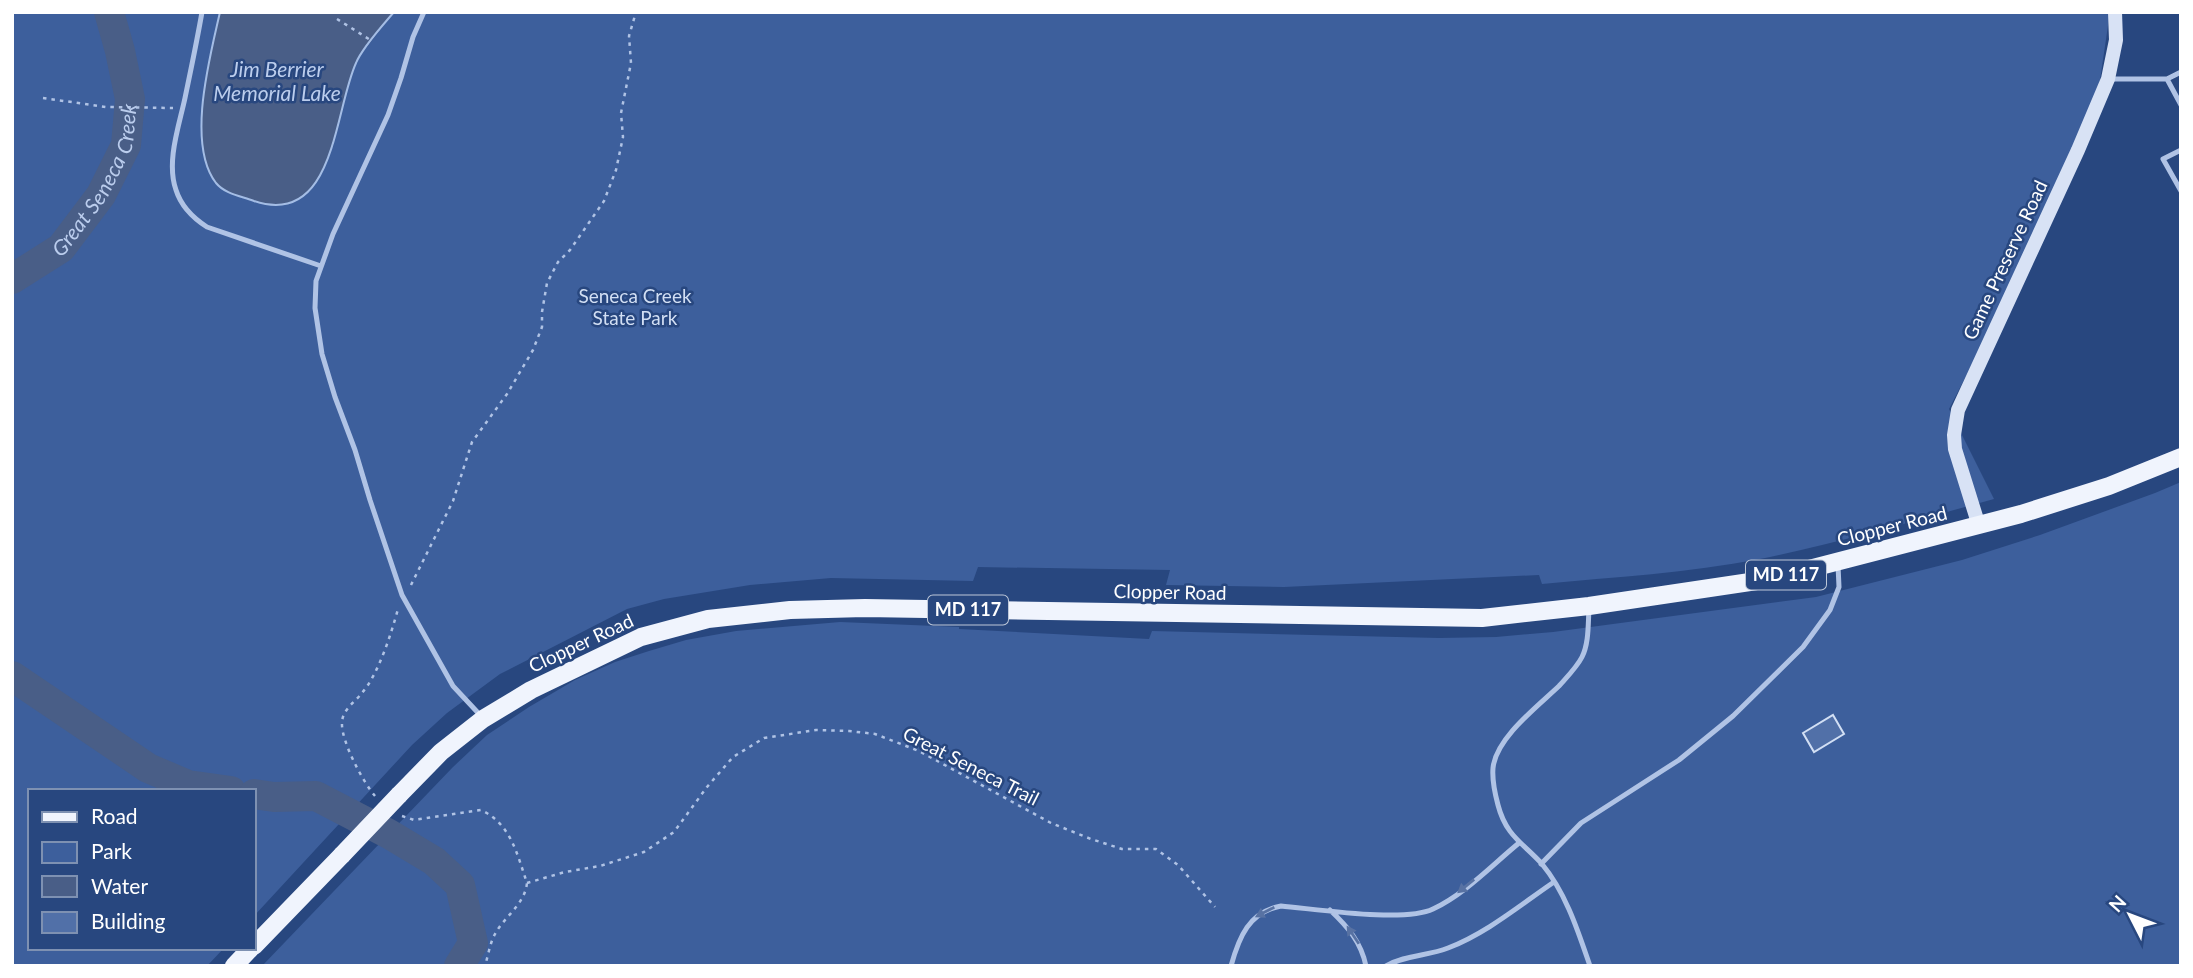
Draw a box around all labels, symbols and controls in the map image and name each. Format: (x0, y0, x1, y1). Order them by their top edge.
water label: Jim Berrier Memorial Lake (213, 56, 341, 105)
water label: Great Seneca Creek (47, 102, 141, 261)
street label: Game Preserve Road (1957, 176, 2052, 343)
park label: Seneca Creek State Park (578, 284, 692, 329)
street label: Clopper Road (1834, 501, 1949, 550)
road number: MD 117 (1746, 560, 1826, 590)
street label: Clopper Road (1113, 579, 1227, 604)
road number: MD 117 (928, 596, 1008, 624)
street label: Clopper Road (525, 608, 637, 677)
street label: Great Seneca Trail (899, 721, 1043, 810)
legend (28, 789, 256, 950)
text: Road (91, 803, 138, 828)
text: Park (91, 838, 132, 863)
text: Water (91, 873, 148, 898)
one-way arrow (1458, 879, 1476, 894)
north arrow (2095, 880, 2165, 950)
text: N (2104, 890, 2130, 916)
one-way arrow (1255, 906, 1275, 918)
text: Building (91, 908, 166, 933)
one-way arrow (1346, 926, 1360, 944)

